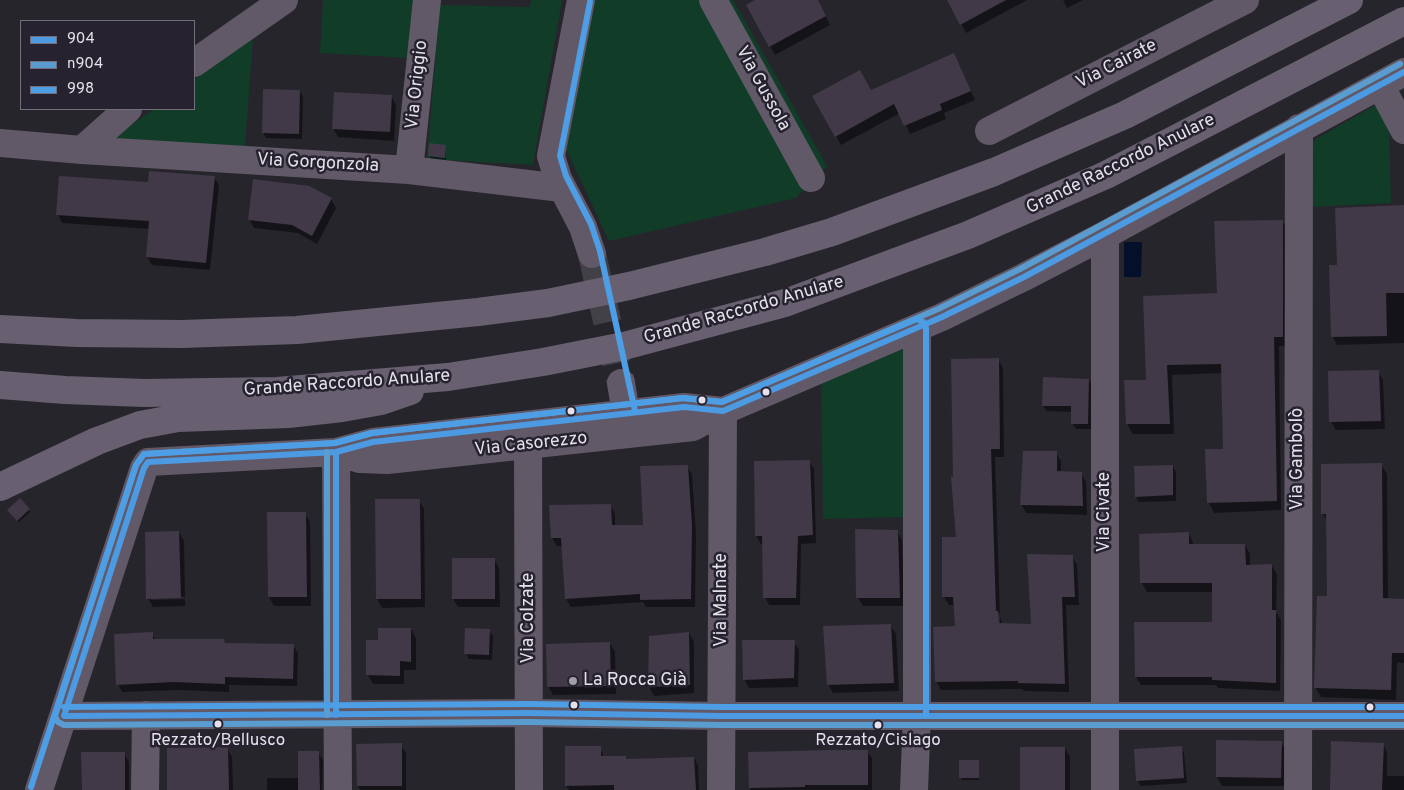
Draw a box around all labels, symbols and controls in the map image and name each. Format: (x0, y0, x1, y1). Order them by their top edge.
legend (20, 20, 195, 110)
text: 904 (67, 30, 95, 49)
street label: Via Cairate (1073, 35, 1161, 95)
street label: Via Origgio (403, 39, 433, 131)
street label: Via Gussola (730, 43, 794, 135)
text: n904 (67, 55, 103, 74)
text: 998 (67, 80, 94, 99)
street label: Grande Raccordo Anulare (1023, 110, 1219, 220)
street label: Via Gorgonzola (256, 150, 380, 178)
street label: Grande Raccordo Anulare (642, 272, 846, 350)
street label: Grande Raccordo Anulare (243, 366, 451, 402)
unlabelled marker (761, 387, 771, 397)
unlabelled marker (697, 395, 707, 405)
unlabelled marker (566, 406, 576, 416)
street label: Via Gambolò (1287, 408, 1309, 510)
street label: Via Casorezzo (473, 428, 589, 462)
street label: Via Civate (1094, 472, 1116, 552)
street label: Via Malnate (711, 553, 733, 647)
street label: Via Colzate (518, 572, 540, 664)
place label: La Rocca Già (583, 670, 687, 692)
marker: La Rocca Già (567, 675, 579, 687)
unlabelled marker (569, 700, 579, 710)
unlabelled marker (1365, 702, 1375, 712)
marker: Rezzato/Bellusco (213, 719, 223, 729)
marker: Rezzato/Cislago (873, 720, 883, 730)
place label: Rezzato/Bellusco (151, 732, 285, 752)
place label: Rezzato/Cislago (815, 732, 941, 752)

